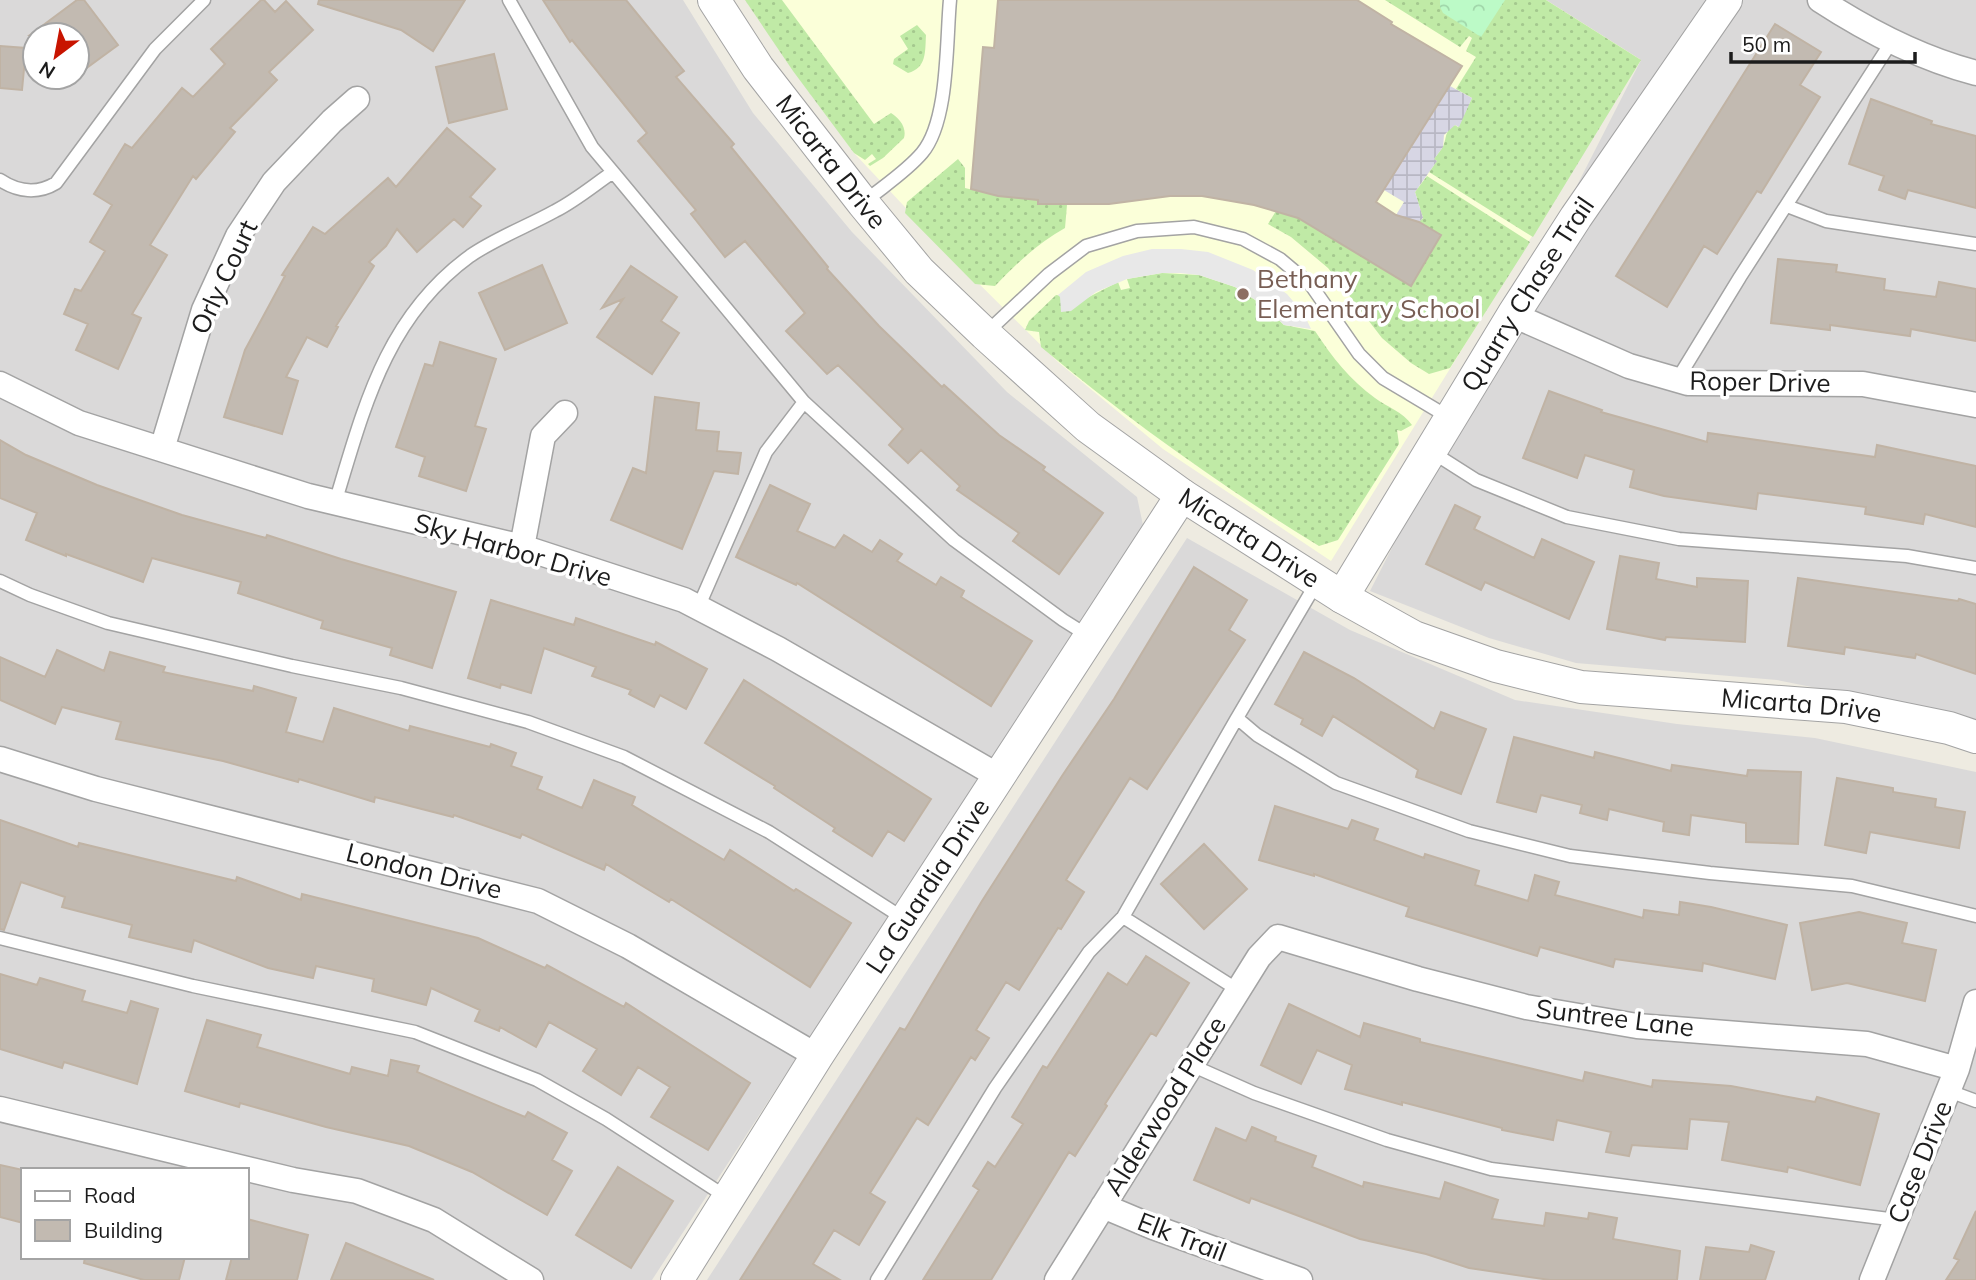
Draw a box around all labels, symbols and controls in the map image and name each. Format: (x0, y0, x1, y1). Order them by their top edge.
north arrow (21, 21, 91, 91)
scale bar (1731, 21, 1915, 65)
text: 50 m (1742, 31, 1791, 57)
text: N (35, 56, 59, 84)
street label: Micarta Drive (769, 88, 894, 235)
street label: Quarry Chase Trail (1453, 190, 1601, 398)
street label: Orly Court (183, 214, 264, 339)
place label: Bethany Elementary School (1257, 262, 1481, 325)
marker: Bethany Elementary School (1235, 286, 1251, 302)
street label: Roper Drive (1689, 364, 1831, 399)
street label: Micarta Drive (1173, 480, 1327, 595)
street label: Sky Harbor Drive (410, 506, 616, 594)
street label: Micarta Drive (1720, 681, 1885, 730)
street label: La Guardia Drive (858, 792, 996, 980)
street label: London Drive (343, 835, 505, 906)
street label: Suntree Lane (1534, 991, 1696, 1044)
street label: Alderwood Place (1096, 1010, 1233, 1201)
street label: Case Drive (1880, 1096, 1959, 1228)
legend (21, 1168, 248, 1259)
text: Road (84, 1182, 135, 1208)
street label: Elk Trail (1133, 1205, 1231, 1269)
text: Building (84, 1217, 163, 1243)

